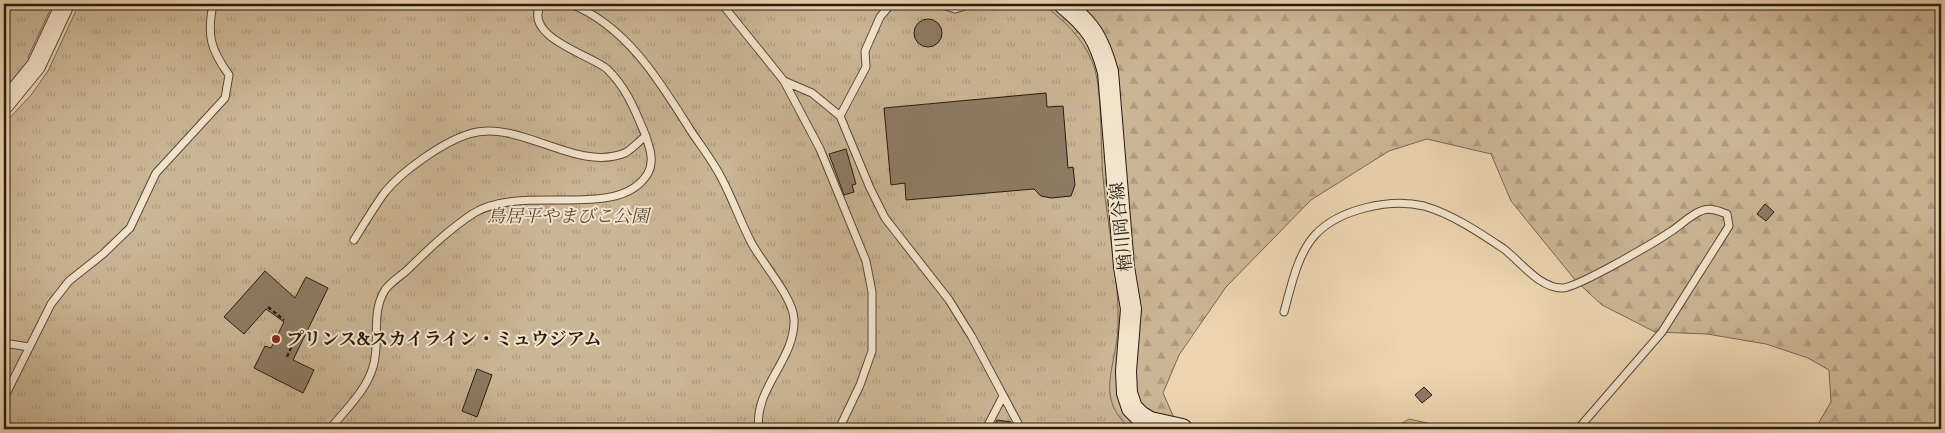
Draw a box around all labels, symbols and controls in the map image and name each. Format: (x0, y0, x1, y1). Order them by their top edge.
street label: 楢川岡谷線 (1106, 181, 1139, 273)
park label: 鳥居平やまびこ公園 (487, 206, 652, 229)
place label: プリンス&スカイライン・ミュウジアム (286, 329, 602, 352)
marker: プリンス&スカイライン・ミュウジアム (270, 333, 282, 345)

